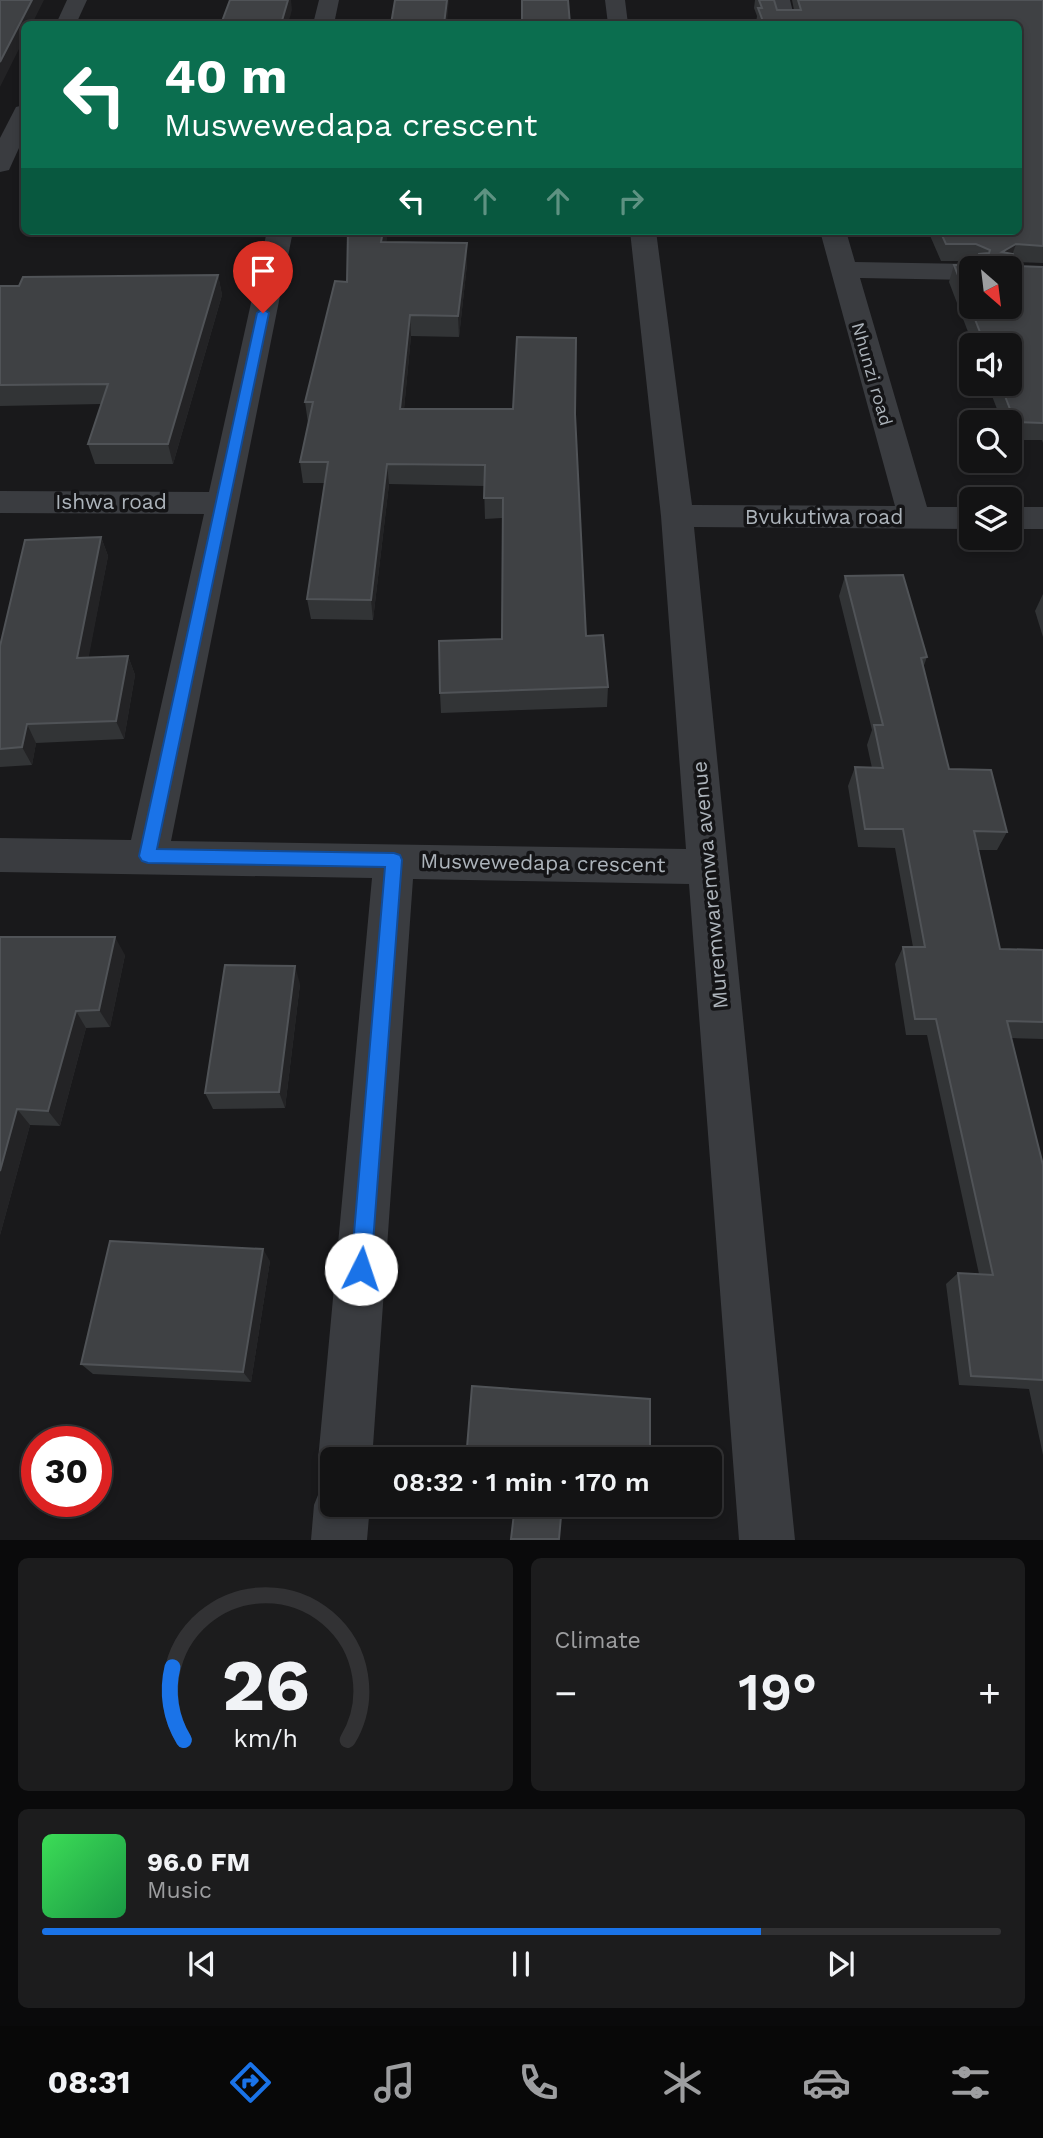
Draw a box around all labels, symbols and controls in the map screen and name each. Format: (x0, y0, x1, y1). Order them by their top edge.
text: 40 m (164, 47, 287, 105)
icon: left (49, 49, 140, 140)
text: Muswewedapa crescent (164, 106, 537, 144)
icon: left (393, 182, 431, 220)
icon: ahead (466, 182, 504, 220)
icon: ahead (539, 182, 577, 220)
icon: right (612, 182, 650, 220)
pin (233, 241, 293, 313)
icon: arrive (244, 252, 282, 290)
north arrow (959, 256, 1022, 318)
map controls (959, 256, 1022, 550)
street label: Nhunzi road (848, 320, 897, 428)
button: sound (959, 333, 1022, 396)
button: search (959, 410, 1022, 473)
button: layers (959, 487, 1022, 550)
street label: Ishwa road (55, 489, 167, 514)
street label: Bvukutiwa road (745, 504, 903, 529)
street label: Muremwaremwa avenue (686, 760, 733, 1010)
street label: Muswewedapa crescent (420, 848, 666, 877)
position arrow (324, 1232, 398, 1306)
speed limit sign: 30 (21, 1426, 112, 1517)
text: 08:32 · 1 min · 170 m (392, 1467, 650, 1497)
text: Climate (555, 1627, 641, 1654)
text: 26 (221, 1643, 309, 1729)
text: 19° (738, 1662, 817, 1723)
text: − (555, 1671, 577, 1715)
text: + (978, 1671, 1001, 1715)
text: km/h (233, 1724, 297, 1753)
text: 96.0 FM (147, 1847, 250, 1877)
text: Music (147, 1877, 212, 1904)
icon: previous (183, 1945, 221, 1983)
icon: pause (502, 1945, 540, 1983)
icon: next (822, 1945, 860, 1983)
icon: directions (226, 2058, 275, 2107)
icon: music (370, 2058, 419, 2107)
icon: phone (514, 2058, 563, 2107)
icon: climate (658, 2058, 707, 2107)
icon: car (802, 2058, 851, 2107)
icon: filters (946, 2058, 995, 2107)
text: 08:31 (48, 2063, 131, 2101)

